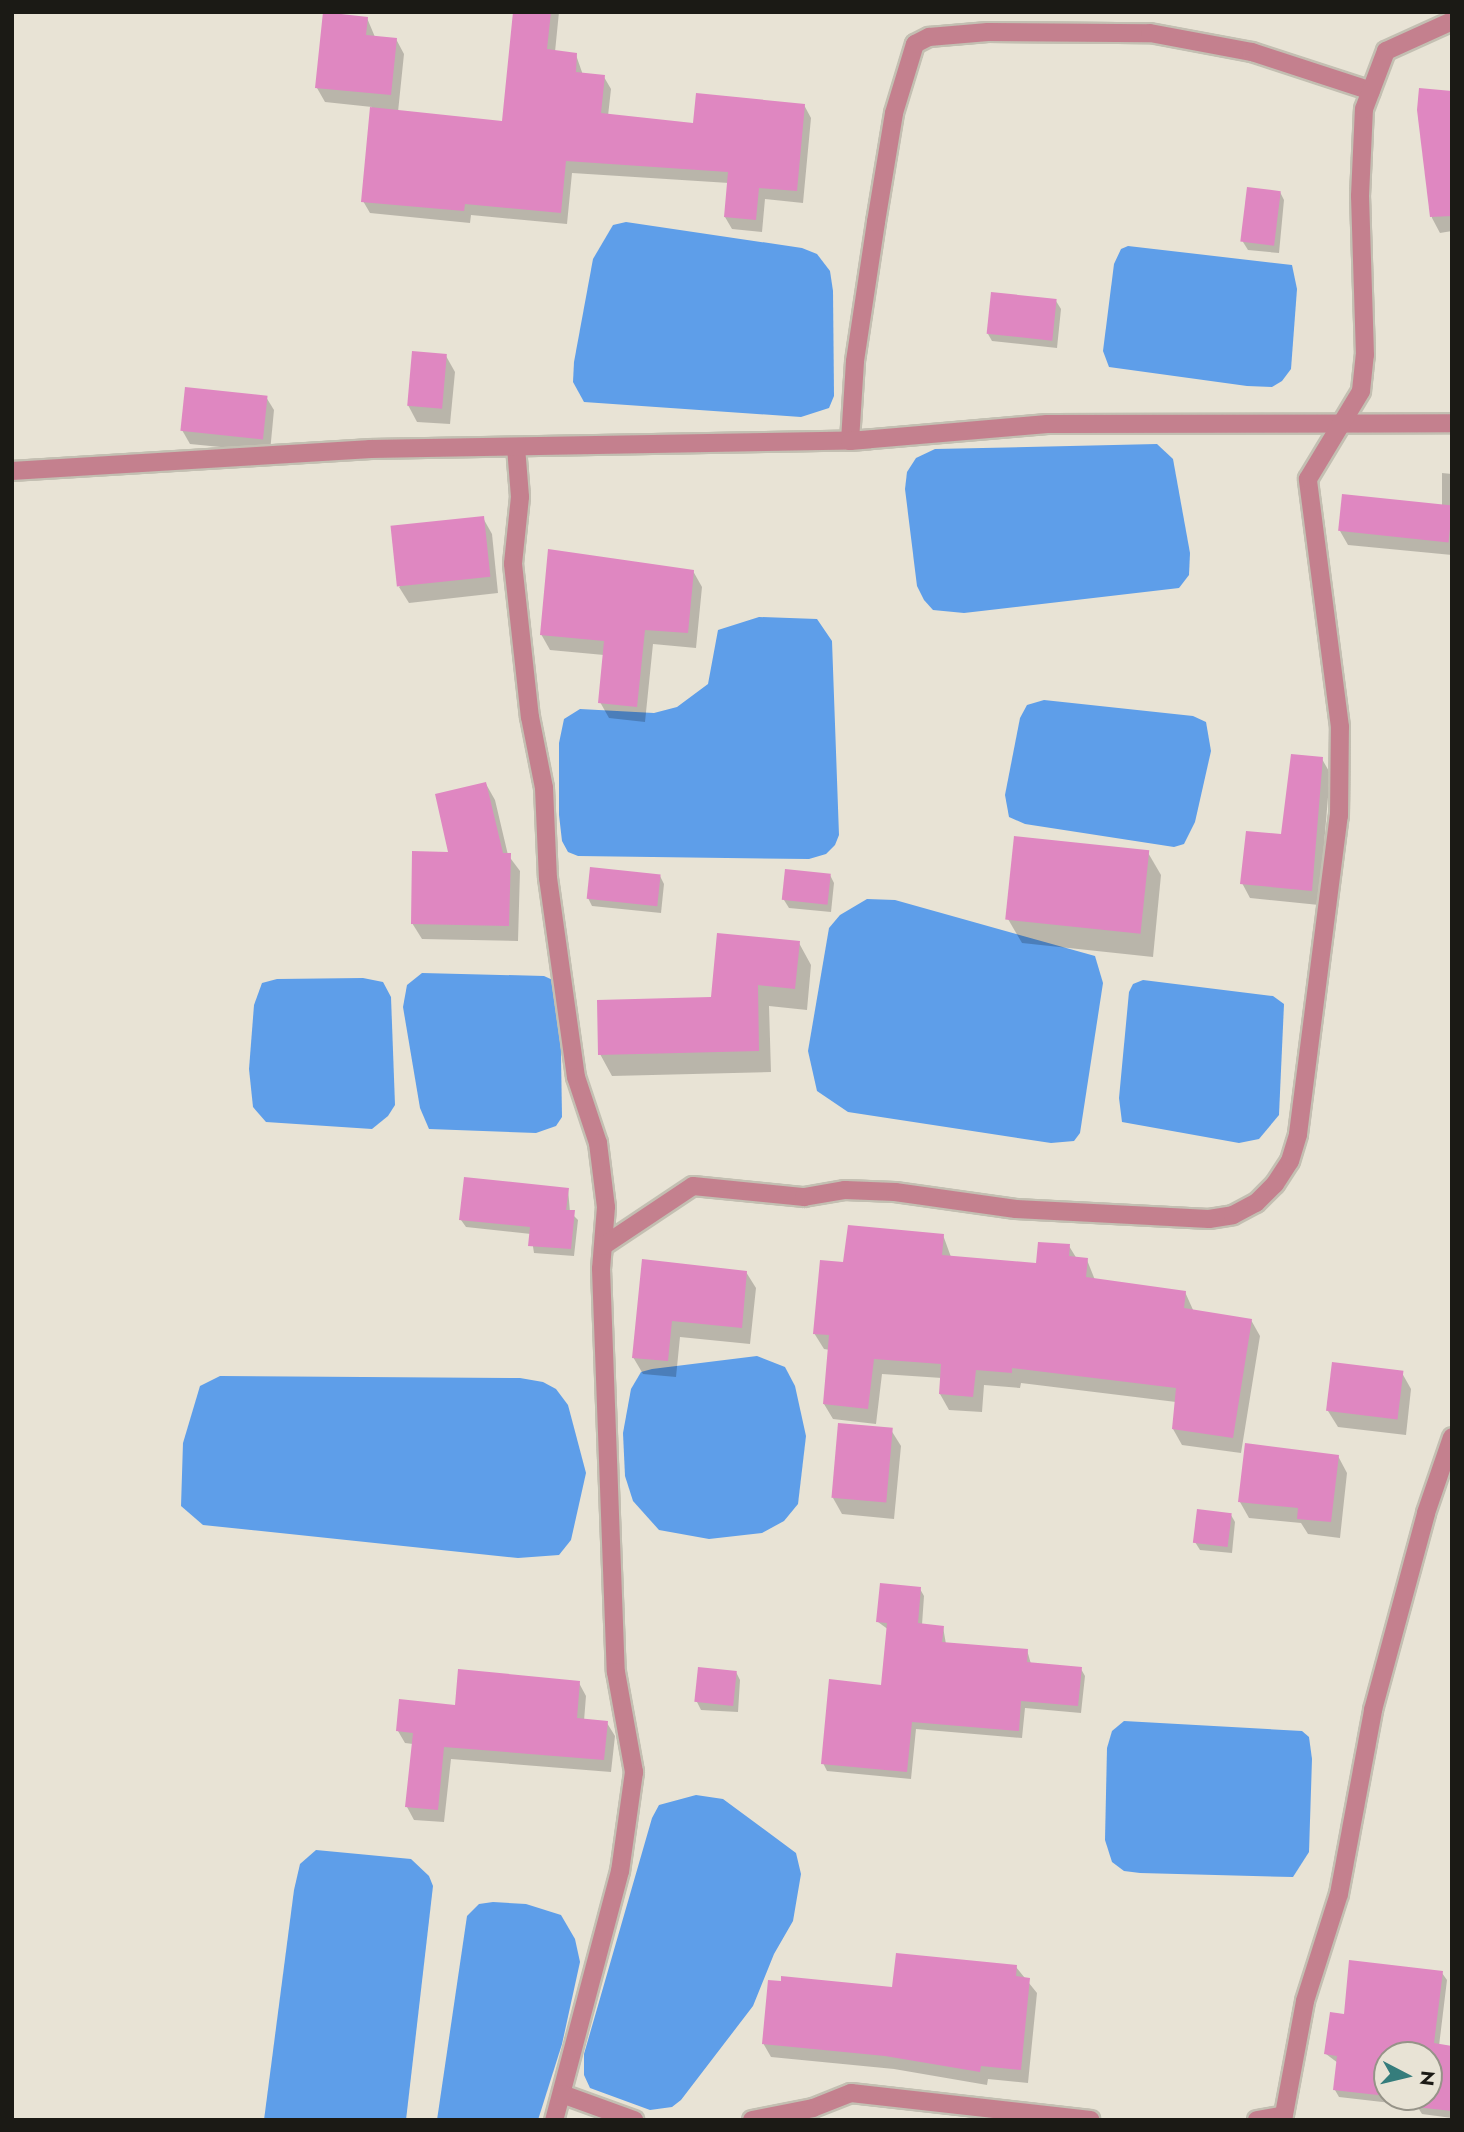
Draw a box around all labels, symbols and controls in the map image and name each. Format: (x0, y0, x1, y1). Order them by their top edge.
north arrow (1373, 2041, 1443, 2111)
text: N (1413, 2069, 1442, 2088)

